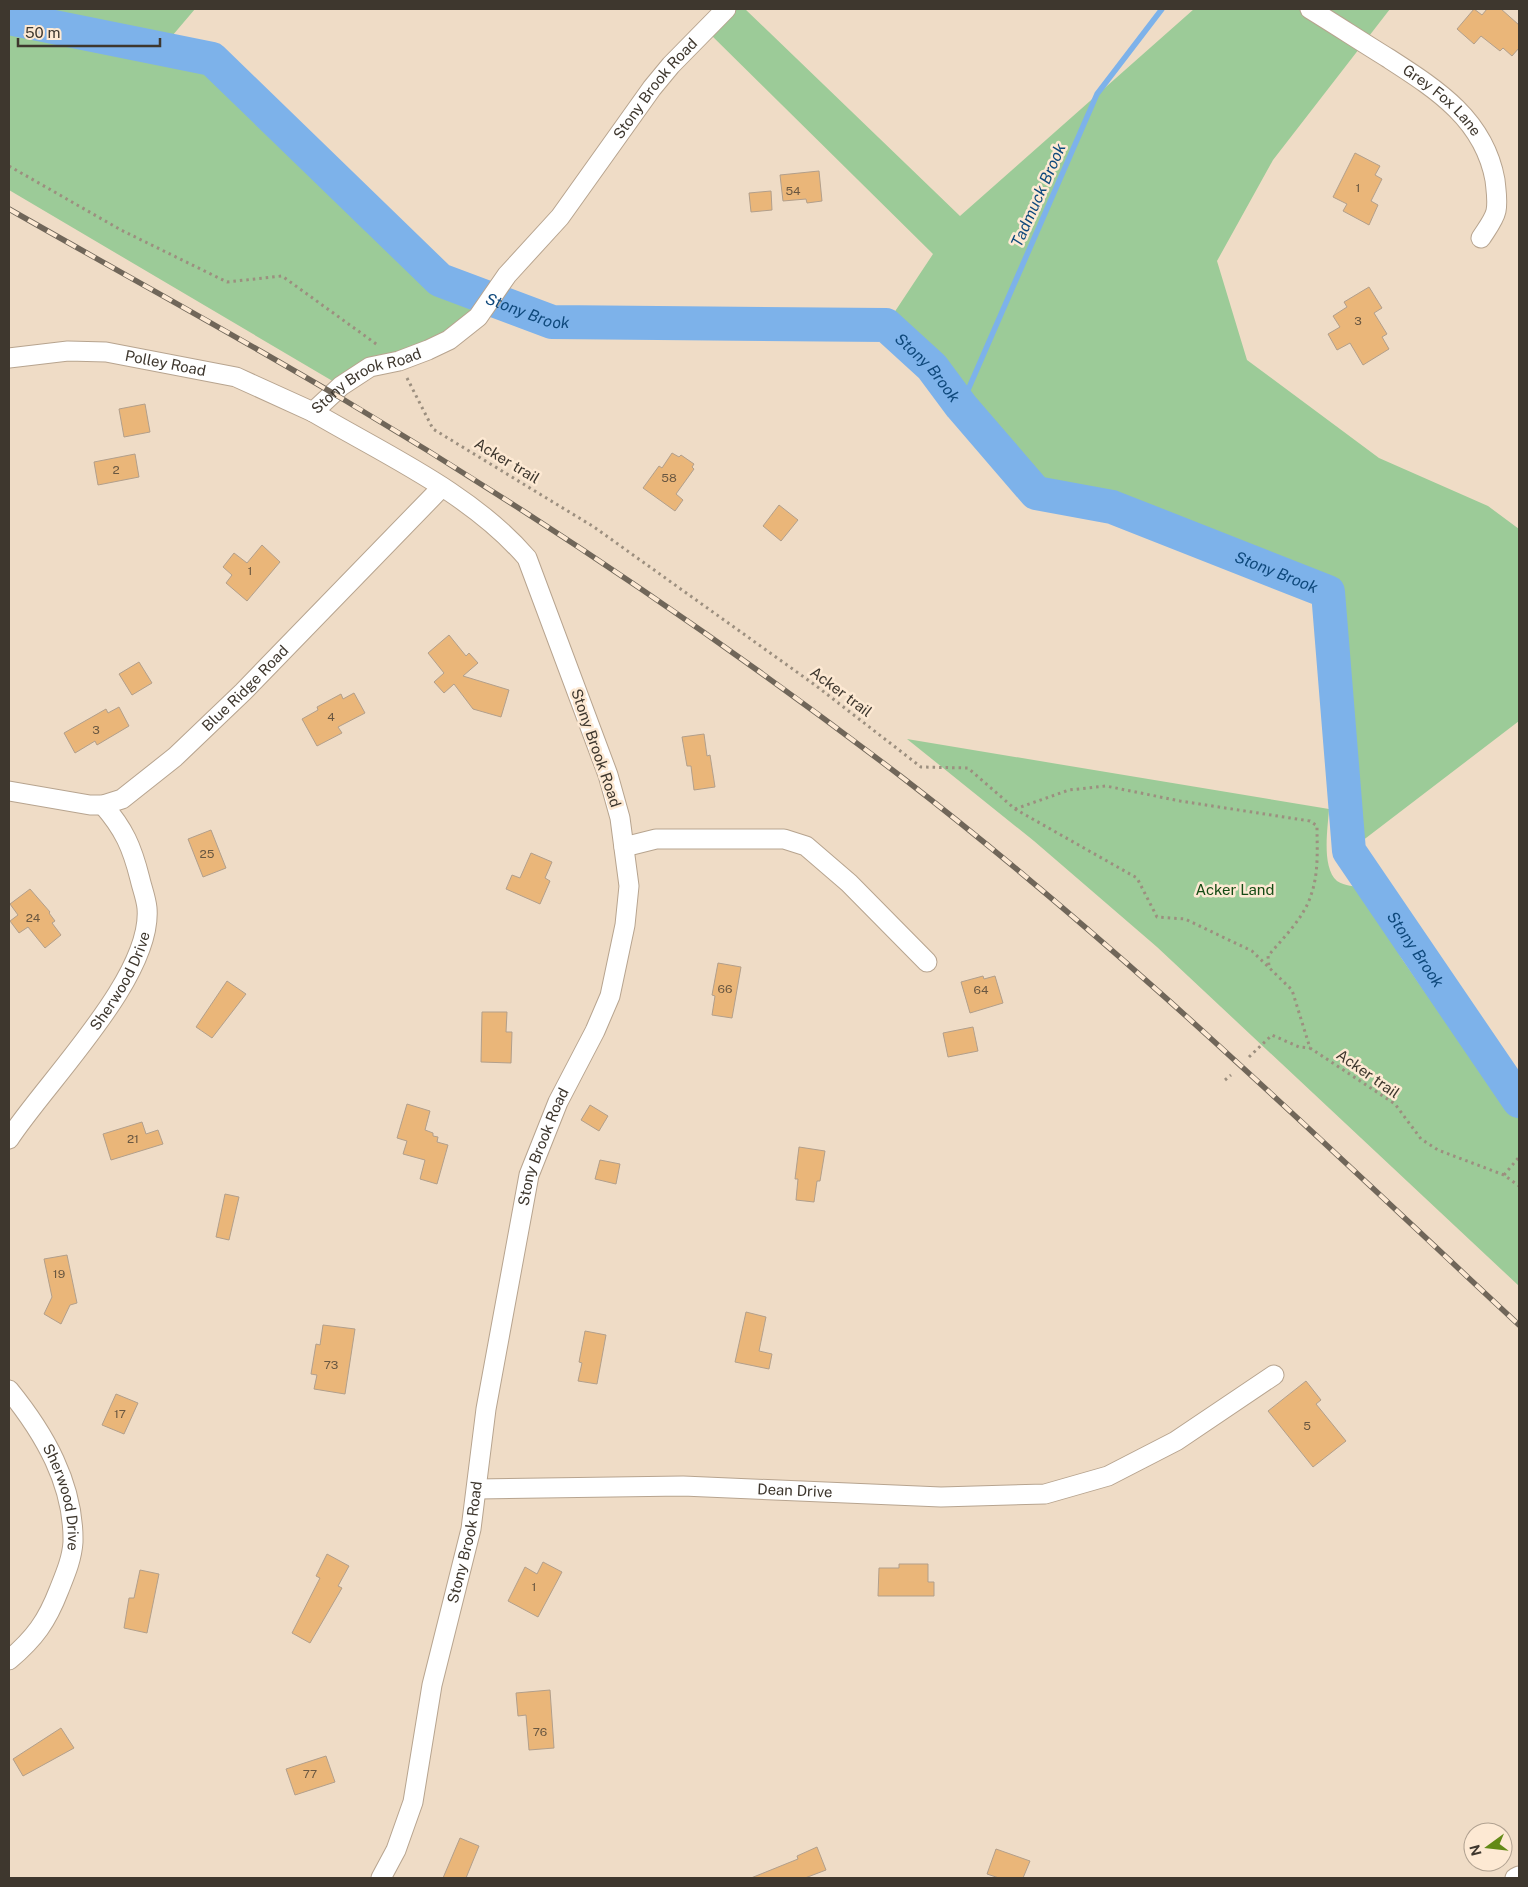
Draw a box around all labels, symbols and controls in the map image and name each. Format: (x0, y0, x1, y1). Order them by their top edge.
scale bar (18, 15, 160, 47)
text: 50 m (25, 24, 60, 41)
street label: Stony Brook Road (609, 34, 700, 142)
street label: Grey Fox Lane (1400, 61, 1485, 139)
water label: Tadmuck Brook (1007, 140, 1070, 250)
house number: 1 (1356, 181, 1360, 195)
house number: 54 (785, 184, 801, 198)
water label: Stony Brook (483, 289, 570, 332)
house number: 3 (1354, 314, 1362, 328)
water label: Stony Brook (891, 329, 964, 406)
street label: Stony Brook Road (308, 344, 423, 417)
street label: Polley Road (124, 347, 207, 379)
street label: Acker trail (472, 435, 543, 487)
house number: 2 (112, 463, 120, 477)
house number: 58 (661, 471, 677, 485)
water label: Stony Brook (1232, 547, 1321, 597)
house number: 1 (248, 564, 252, 578)
street label: Blue Ridge Road (198, 642, 292, 734)
street label: Acker trail (807, 663, 875, 720)
street label: Stony Brook Road (568, 686, 625, 809)
house number: 4 (327, 710, 335, 724)
house number: 3 (92, 723, 100, 737)
house number: 25 (200, 847, 215, 861)
park label: Acker Land (1196, 881, 1274, 898)
water label: Stony Brook (1383, 908, 1448, 991)
house number: 24 (26, 911, 41, 925)
street label: Sherwood Drive (86, 930, 153, 1034)
house number: 66 (718, 982, 732, 996)
house number: 64 (974, 983, 989, 997)
street label: Acker trail (1334, 1046, 1403, 1101)
street label: Stony Brook Road (515, 1085, 572, 1207)
house number: 21 (127, 1132, 139, 1146)
house number: 19 (53, 1267, 65, 1281)
house number: 73 (324, 1358, 338, 1372)
house number: 17 (114, 1407, 126, 1421)
house number: 5 (1303, 1419, 1311, 1433)
street label: Sherwood Drive (40, 1441, 82, 1552)
street label: Stony Brook Road (444, 1480, 485, 1605)
street label: Dean Drive (757, 1480, 833, 1500)
house number: 1 (532, 1580, 536, 1594)
house number: 76 (533, 1725, 547, 1739)
house number: 77 (303, 1767, 317, 1781)
north arrow (1463, 1822, 1513, 1872)
text: N (1466, 1843, 1485, 1858)

